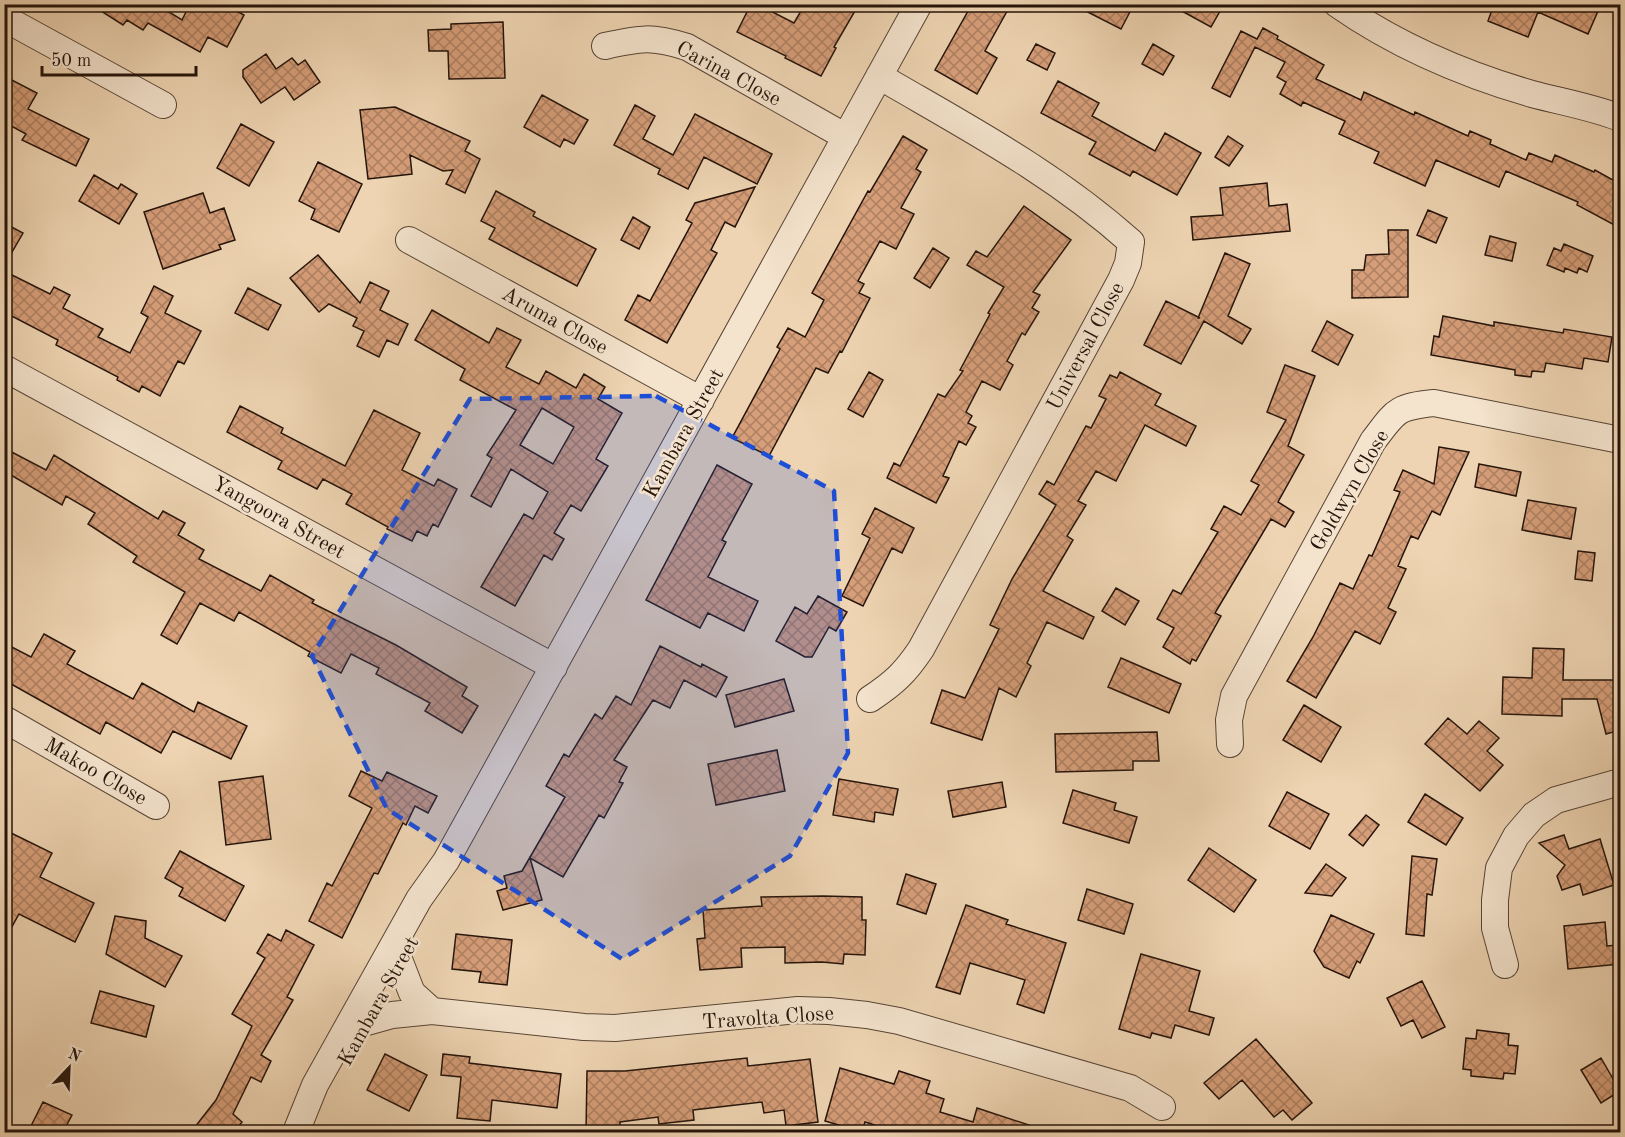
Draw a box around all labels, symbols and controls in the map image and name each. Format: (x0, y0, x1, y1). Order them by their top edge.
street label: Carina Close (672, 38, 784, 111)
scale bar (42, 39, 196, 77)
text: 50 m (51, 52, 91, 70)
street label: Universal Close (1044, 279, 1129, 414)
street label: Aruma Close (498, 284, 611, 359)
street label: Kambara Street (640, 365, 729, 502)
street label: Goldwyn Close (1307, 427, 1393, 555)
street label: Yangoora Street (208, 473, 348, 563)
street label: Makoo Close (40, 735, 150, 810)
street label: Kambara Street (335, 933, 424, 1070)
street label: Travolta Close (702, 1003, 835, 1034)
north arrow (39, 1038, 99, 1098)
text: N (65, 1046, 84, 1066)

